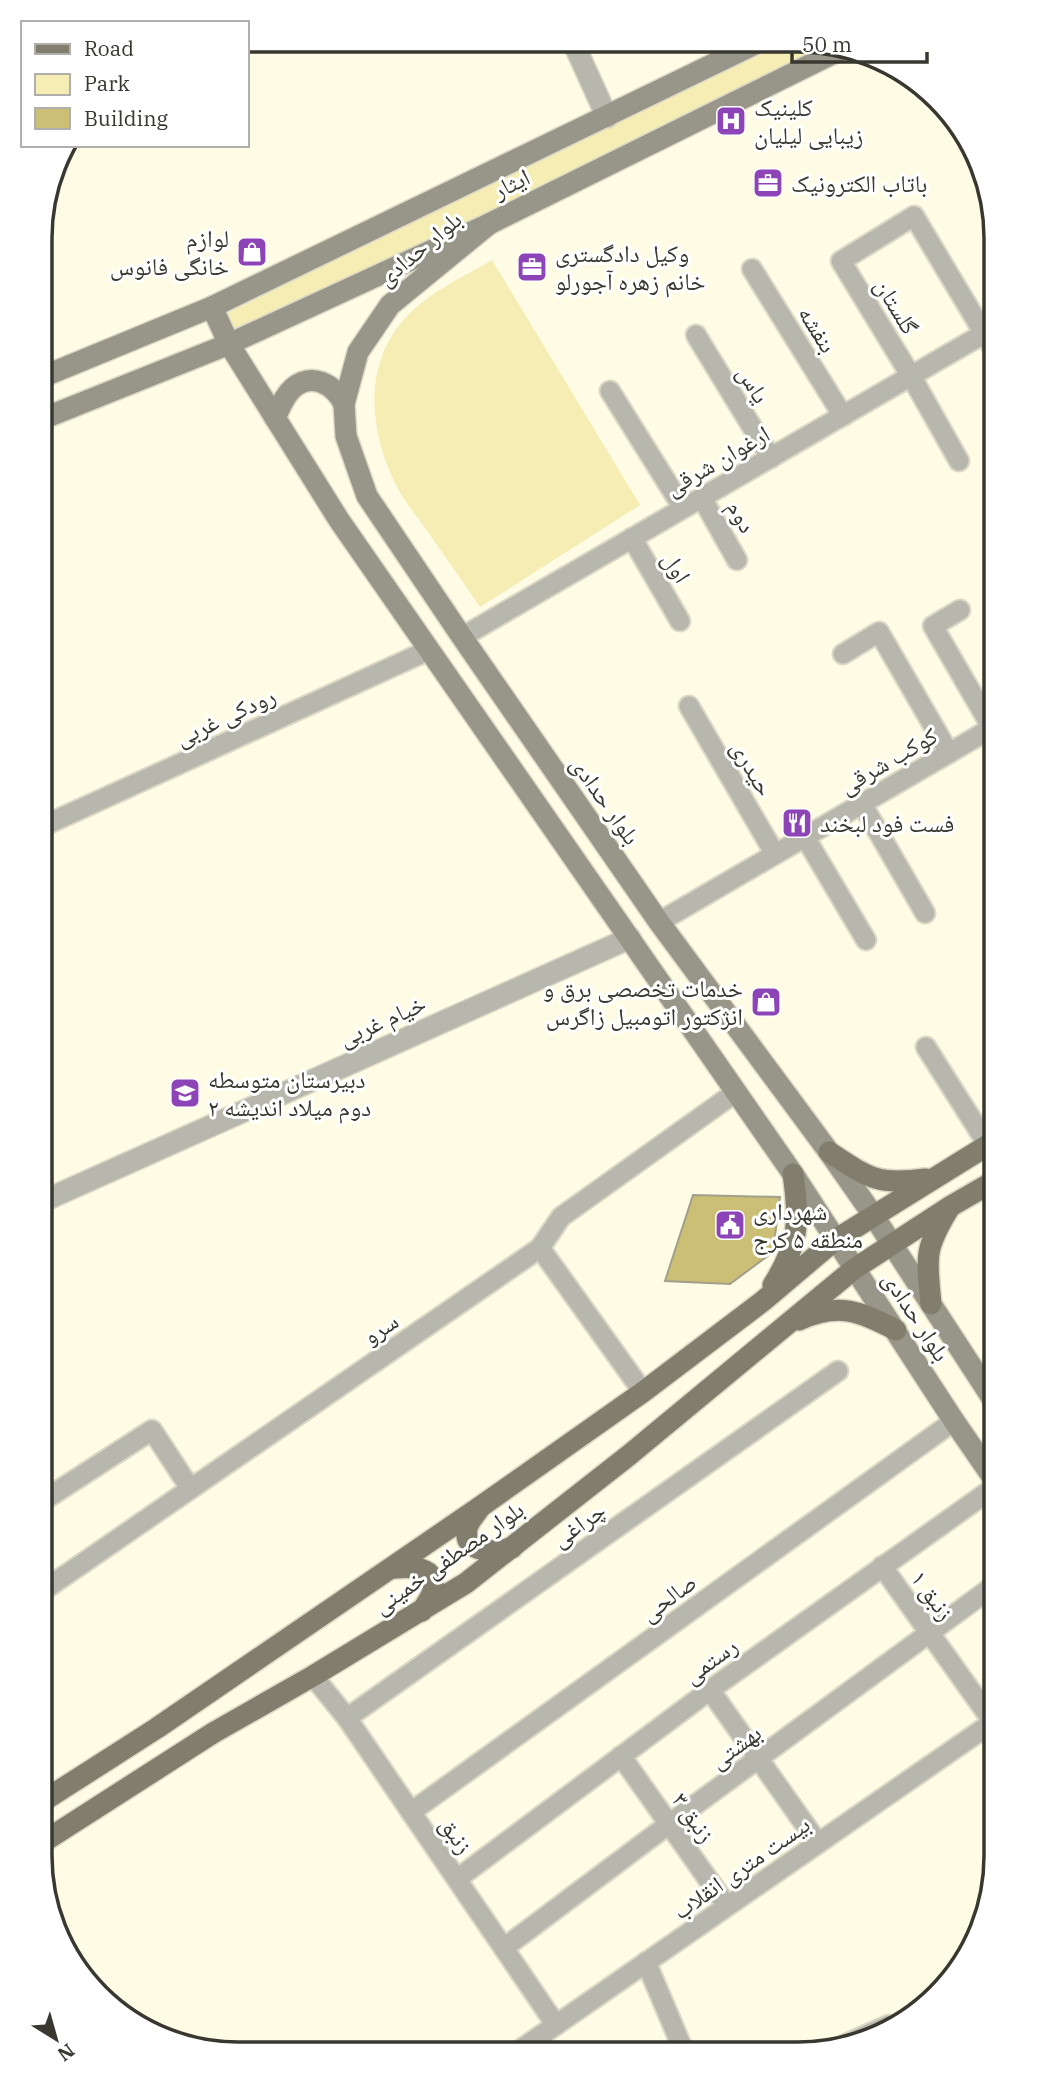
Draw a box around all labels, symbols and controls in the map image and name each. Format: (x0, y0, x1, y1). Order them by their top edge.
legend (21, 21, 248, 147)
scale bar (792, 21, 927, 65)
text: 50 m (802, 30, 852, 58)
text: Road (84, 34, 134, 62)
text: Park (84, 69, 131, 97)
place label: کلینیک زیبایی لیلیان (754, 91, 863, 151)
text: Building (84, 104, 169, 132)
hospital icon: کلینیک زیبایی لیلیان (714, 104, 748, 138)
street label: ایثار (486, 160, 535, 206)
office icon: باتاب الکترونیک (751, 166, 785, 200)
place label: باتاب الکترونیک (791, 167, 927, 199)
street label: بلوار حدادی (370, 203, 468, 293)
place label: لوازم خانگی فانوس (110, 222, 229, 282)
shop icon: لوازم خانگی فانوس (235, 235, 269, 269)
place label: وکیل دادگستری خانم زهره آجورلو (555, 237, 705, 298)
office icon: وکیل دادگستری خانم زهره آجورلو (515, 250, 549, 284)
street label: گلستان (868, 272, 926, 340)
street label: بنفشه (791, 299, 845, 359)
street label: یاس (730, 359, 778, 409)
street label: ارغوان شرقی (659, 417, 775, 503)
street label: دوم (719, 494, 764, 539)
street label: اول (655, 545, 699, 589)
street label: رودکی غربی (170, 679, 280, 753)
street label: کوکب شرقی (833, 719, 943, 801)
street label: حیدری (724, 734, 782, 802)
street label: بلوار حدادی (564, 749, 648, 851)
restaurant icon: فست فود لبخند (780, 806, 814, 840)
place label: فست فود لبخند (820, 807, 954, 839)
place label: خدمات تخصصی برق و انژکتور اتومبیل زاگرس (543, 972, 743, 1032)
shop icon: خدمات تخصصی برق و انژکتور اتومبیل زاگرس (749, 985, 783, 1019)
street label: خیام غربی (333, 987, 431, 1054)
place label: دبیرستان متوسطه دوم میلاد اندیشه ۲ (208, 1063, 371, 1124)
school or university icon: دبیرستان متوسطه دوم میلاد اندیشه ۲ (168, 1076, 202, 1110)
place label: شهرداری منطقه ۵ کرج (753, 1195, 863, 1255)
public building icon: شهرداری منطقه ۵ کرج (713, 1208, 747, 1242)
street label: بلوار حدادی (876, 1265, 958, 1367)
street label: سرو (356, 1304, 404, 1352)
street label: بلوار مصطفی خمینی (366, 1493, 530, 1621)
street label: چراغی (545, 1494, 611, 1554)
street label: زنبق ۱ (904, 1563, 962, 1627)
street label: صالحی (633, 1566, 703, 1628)
street label: رستمی (676, 1629, 744, 1691)
street label: بهشتی (703, 1716, 767, 1776)
street label: زنبق ۳ (665, 1785, 723, 1849)
street label: بیست متری انقلاب (666, 1808, 816, 1926)
street label: زنبق (433, 1810, 481, 1860)
north arrow (21, 2004, 91, 2074)
text: N (53, 2038, 79, 2067)

